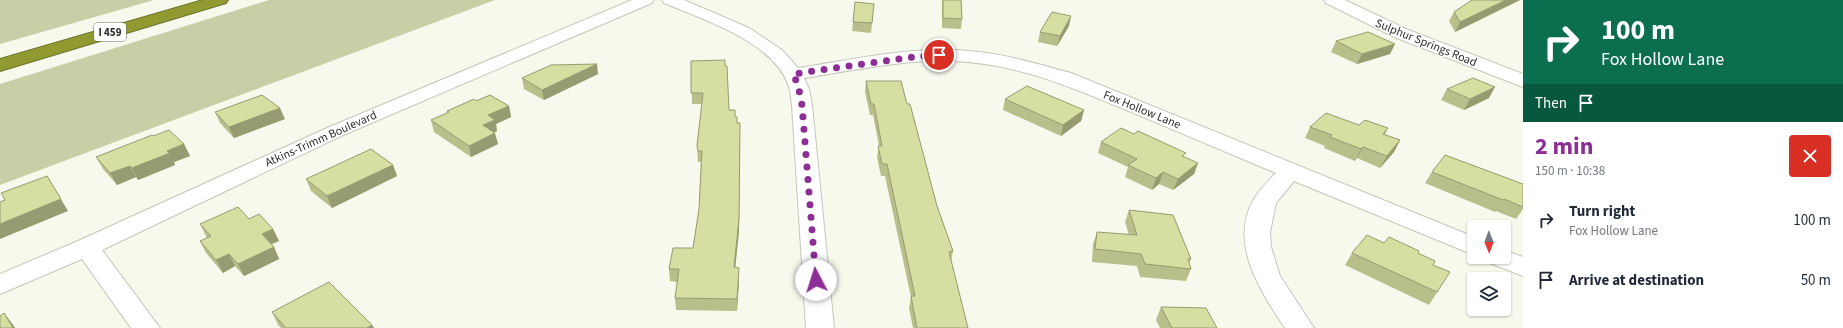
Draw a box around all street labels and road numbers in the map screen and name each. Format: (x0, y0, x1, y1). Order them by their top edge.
street label: Sulphur Springs Road (1373, 15, 1479, 71)
road number: I 459 (94, 23, 126, 41)
street label: Fox Hollow Lane (1101, 87, 1183, 133)
street label: Atkins-Trimm Boulevard (262, 107, 380, 171)

